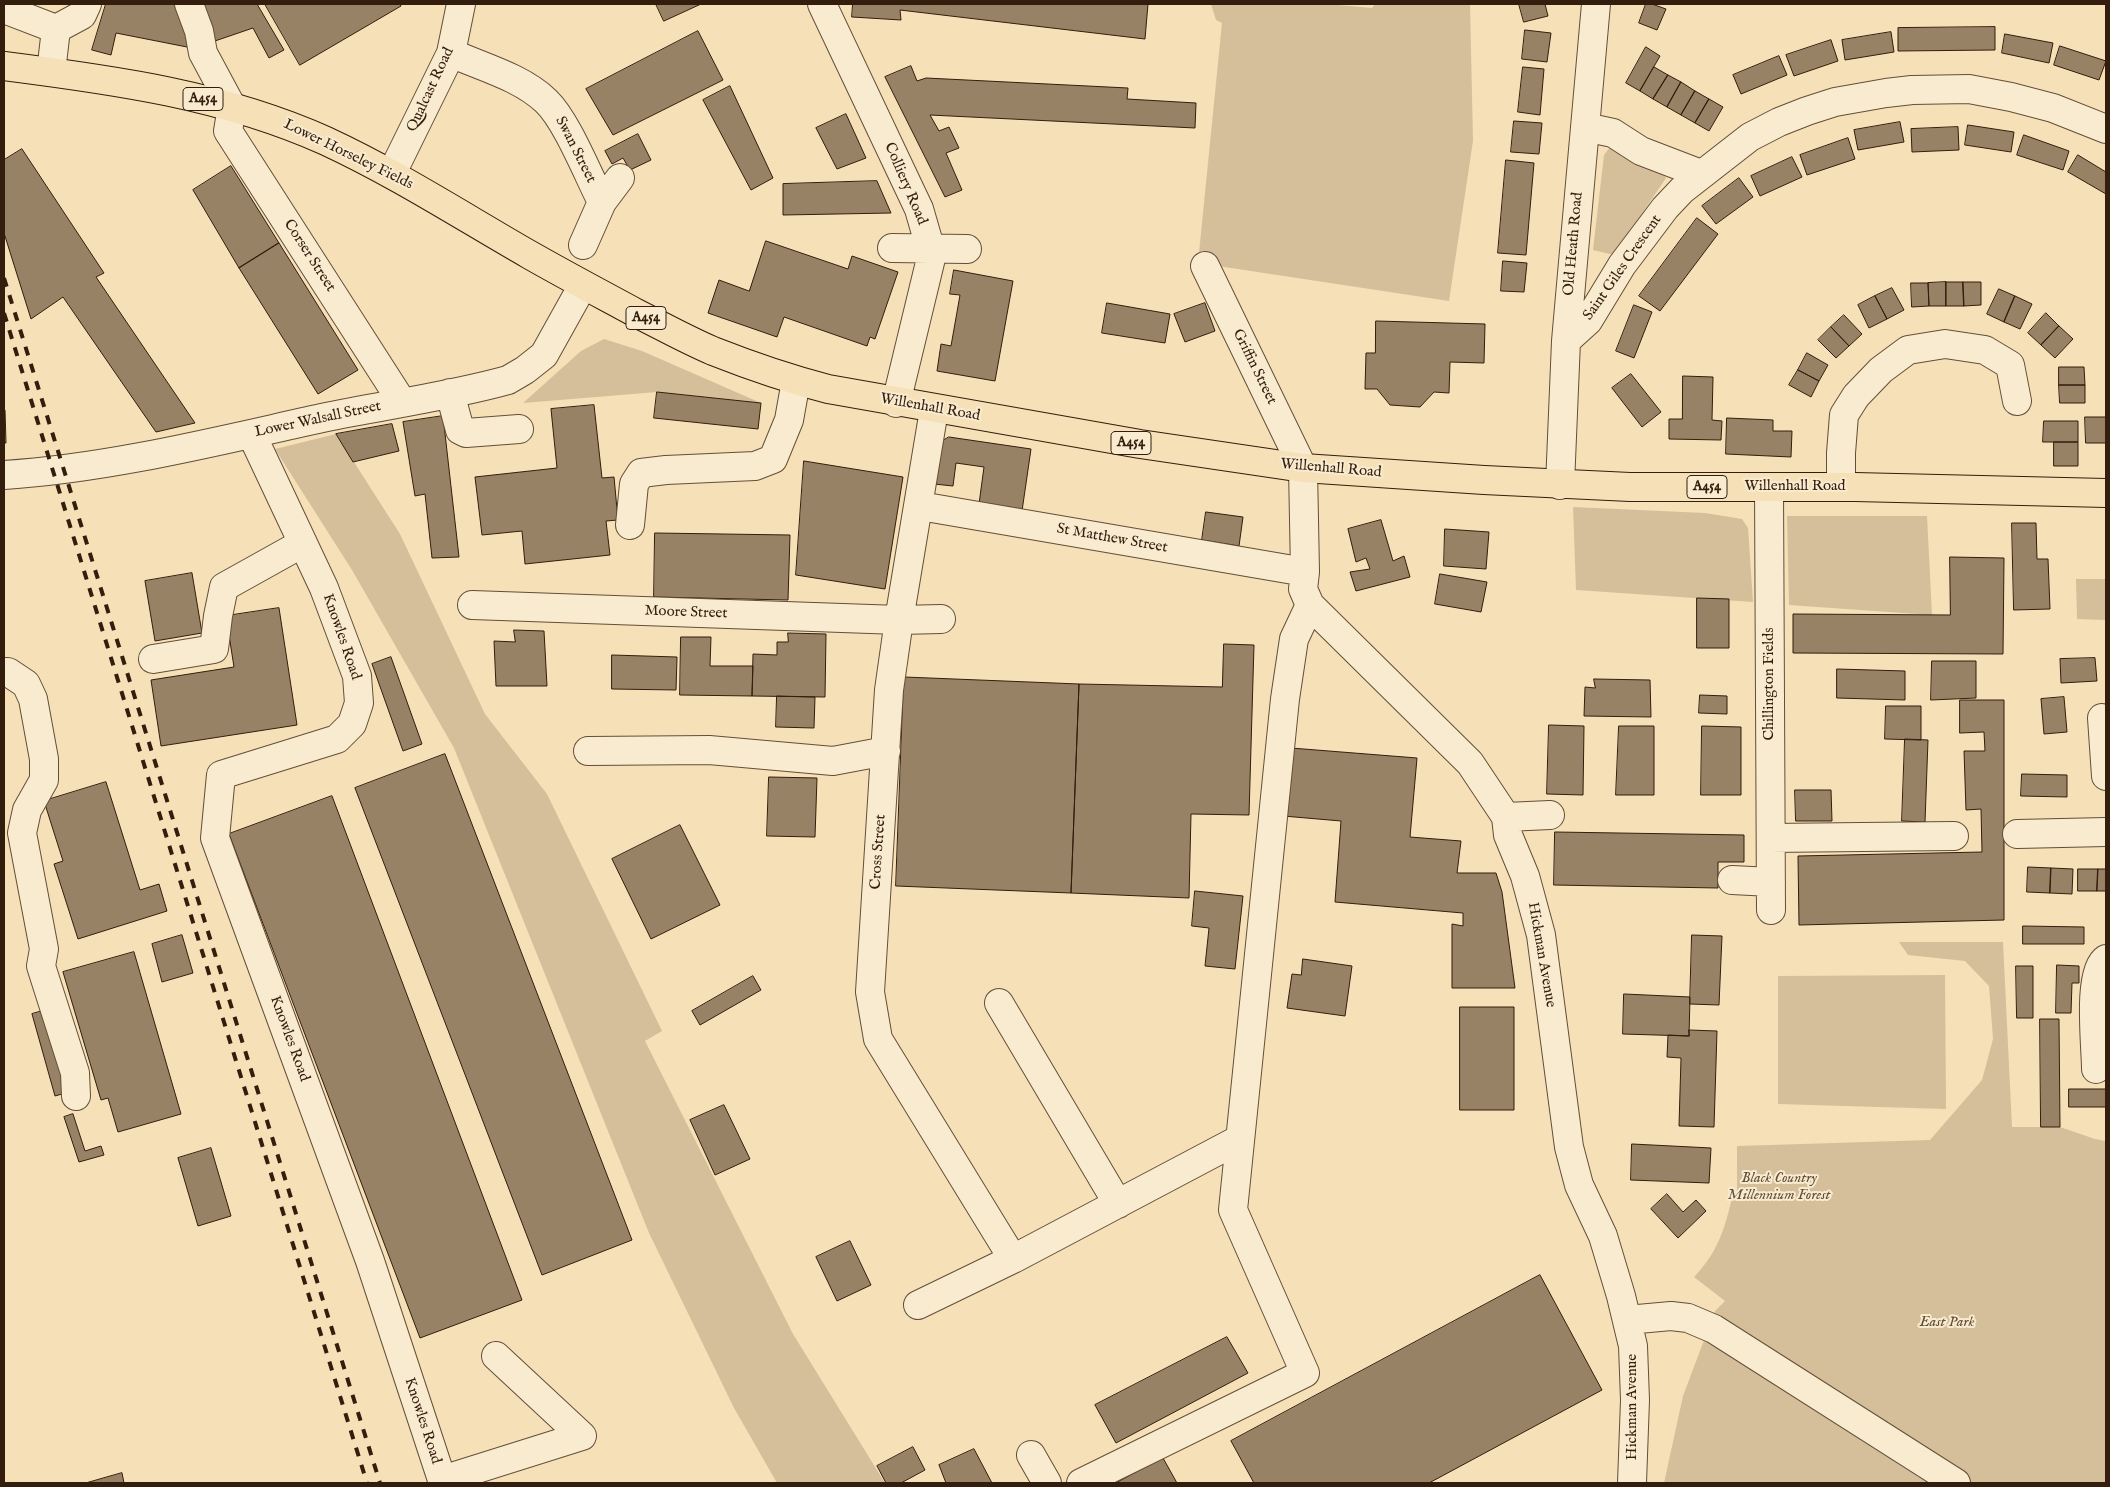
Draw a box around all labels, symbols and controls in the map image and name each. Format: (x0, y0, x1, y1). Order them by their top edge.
street label: Qualcast Road (404, 45, 458, 135)
road number: A454 (183, 88, 223, 110)
street label: Swan Street (551, 114, 599, 186)
street label: Lower Horseley Fields (280, 116, 416, 194)
street label: Colliery Road (880, 140, 930, 228)
street label: Old Heath Road (1560, 191, 1588, 297)
street label: Saint Giles Crescent (1580, 212, 1666, 324)
street label: Corser Street (279, 217, 339, 295)
road number: A454 (626, 306, 666, 330)
street label: Griffin Street (1228, 326, 1280, 408)
street label: Willenhall Road (879, 390, 981, 426)
street label: Lower Walsall Street (253, 398, 383, 442)
road number: A454 (1111, 432, 1151, 454)
street label: Willenhall Road (1280, 456, 1382, 482)
road number: A454 (1687, 476, 1727, 498)
street label: Willenhall Road (1744, 478, 1846, 496)
street label: St Matthew Street (1055, 520, 1169, 558)
street label: Knowles Road (318, 592, 364, 682)
street label: Moore Street (644, 603, 728, 623)
street label: Chillington Fields (1761, 627, 1779, 741)
street label: Cross Street (867, 814, 891, 890)
street label: Hickman Avenue (1523, 901, 1559, 1009)
street label: Knowles Road (265, 994, 313, 1084)
park label: Black Country Millennium Forest (1728, 1170, 1830, 1205)
park label: East Park (1920, 1314, 1974, 1332)
street label: Hickman Avenue (1624, 1354, 1642, 1460)
street label: Knowles Road (400, 1375, 444, 1467)

